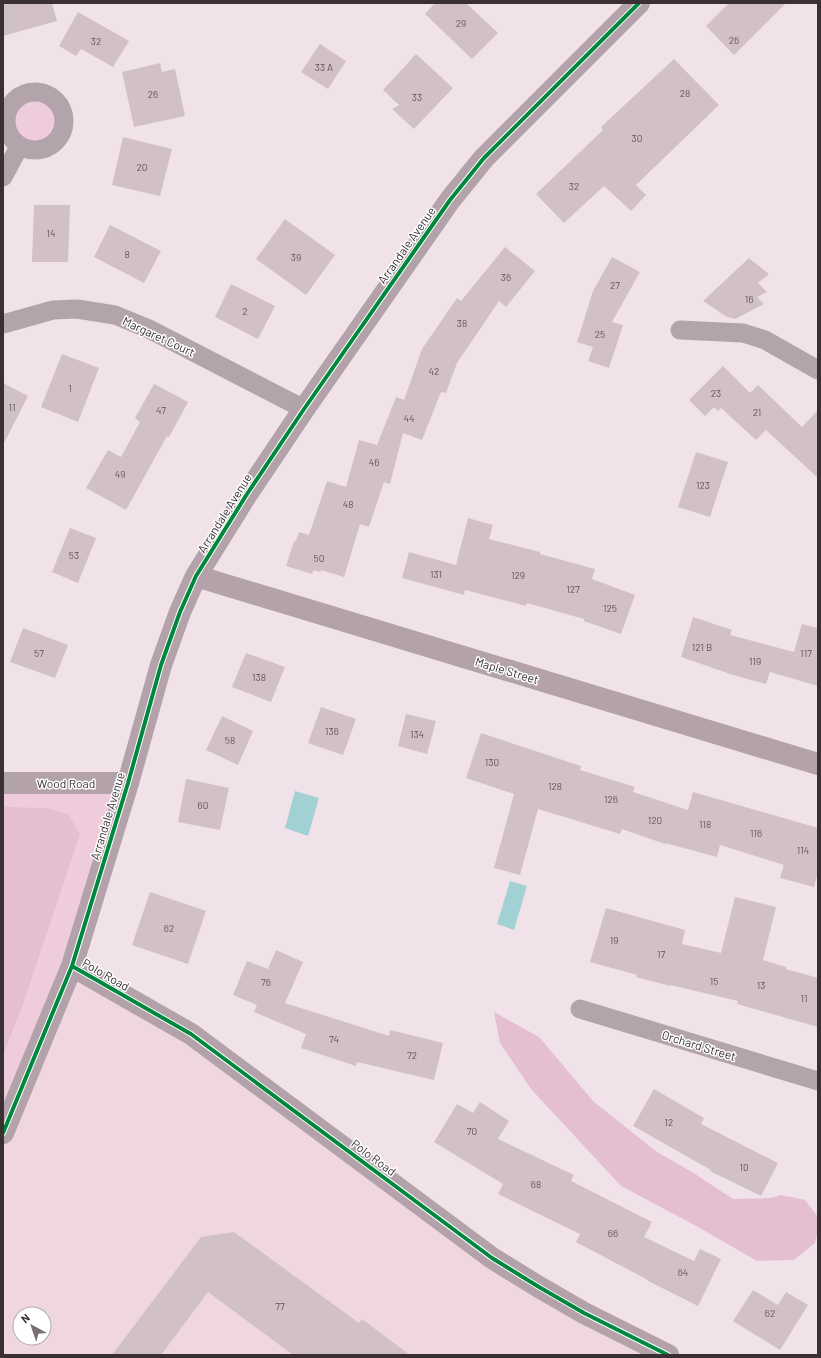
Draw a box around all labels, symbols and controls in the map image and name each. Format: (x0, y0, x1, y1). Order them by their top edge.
house number: 29 (456, 17, 466, 29)
house number: 26 (729, 34, 739, 46)
house number: 32 (91, 35, 101, 47)
house number: 33 A (315, 61, 333, 73)
house number: 28 (680, 87, 690, 99)
house number: 26 (148, 88, 158, 100)
house number: 33 (412, 91, 422, 103)
house number: 30 (632, 132, 642, 144)
house number: 20 (136, 161, 148, 173)
house number: 32 (569, 180, 579, 192)
street label: Arrandale Avenue (374, 204, 438, 286)
house number: 14 (46, 227, 56, 239)
house number: 8 (124, 248, 130, 260)
house number: 39 (291, 251, 301, 263)
house number: 36 (501, 271, 511, 283)
house number: 27 (610, 279, 620, 291)
house number: 16 (745, 293, 753, 305)
house number: 2 (242, 305, 248, 317)
street label: Margaret Court (121, 313, 197, 359)
house number: 38 (457, 317, 467, 329)
house number: 25 (595, 328, 605, 340)
house number: 42 (429, 365, 439, 377)
house number: 1 (68, 382, 72, 394)
house number: 23 (711, 387, 721, 399)
house number: 11 (8, 401, 16, 413)
house number: 47 (156, 404, 166, 416)
house number: 21 (753, 406, 761, 418)
house number: 44 (403, 412, 415, 424)
house number: 46 (369, 456, 379, 468)
house number: 49 (115, 468, 125, 480)
street label: Arrandale Avenue (194, 471, 254, 555)
house number: 123 (696, 479, 710, 491)
house number: 48 (343, 498, 353, 510)
house number: 53 (69, 549, 79, 561)
house number: 50 (314, 552, 324, 564)
house number: 131 (430, 568, 442, 580)
house number: 129 (511, 569, 525, 581)
house number: 127 (566, 583, 580, 595)
house number: 125 (603, 602, 617, 614)
house number: 121 B (692, 641, 712, 653)
house number: 57 (34, 647, 44, 659)
house number: 117 (800, 647, 812, 659)
street label: Maple Street (474, 654, 540, 686)
house number: 119 (749, 655, 761, 667)
house number: 138 (252, 671, 266, 683)
house number: 136 (325, 725, 339, 737)
house number: 134 (410, 728, 424, 740)
house number: 58 (225, 734, 235, 746)
house number: 130 (485, 756, 499, 768)
street label: Arrandale Avenue (87, 770, 127, 862)
street label: Wood Road (37, 776, 95, 790)
house number: 128 (548, 780, 562, 792)
house number: 126 (604, 793, 618, 805)
house number: 60 (198, 799, 208, 811)
house number: 120 (648, 814, 662, 826)
house number: 118 (699, 818, 711, 830)
house number: 116 (750, 827, 762, 839)
house number: 114 (797, 844, 809, 856)
house number: 62 (164, 922, 174, 934)
house number: 19 (610, 934, 618, 946)
house number: 17 (657, 948, 665, 960)
street label: Polo Road (80, 955, 132, 993)
house number: 15 (710, 975, 718, 987)
house number: 76 (261, 976, 271, 988)
house number: 13 (757, 979, 765, 991)
house number: 11 (800, 992, 808, 1004)
street label: Orchard Street (660, 1027, 738, 1063)
house number: 74 (329, 1033, 339, 1045)
house number: 72 (407, 1049, 417, 1061)
house number: 12 (665, 1116, 673, 1128)
house number: 70 (467, 1125, 477, 1137)
street label: Polo Road (349, 1136, 399, 1178)
house number: 10 (739, 1161, 749, 1173)
house number: 68 (531, 1178, 541, 1190)
house number: 66 (608, 1227, 618, 1239)
house number: 64 (678, 1266, 688, 1278)
house number: 77 (275, 1300, 285, 1312)
north arrow (12, 1306, 52, 1346)
house number: 62 (765, 1307, 775, 1319)
text: N (18, 1311, 32, 1325)

